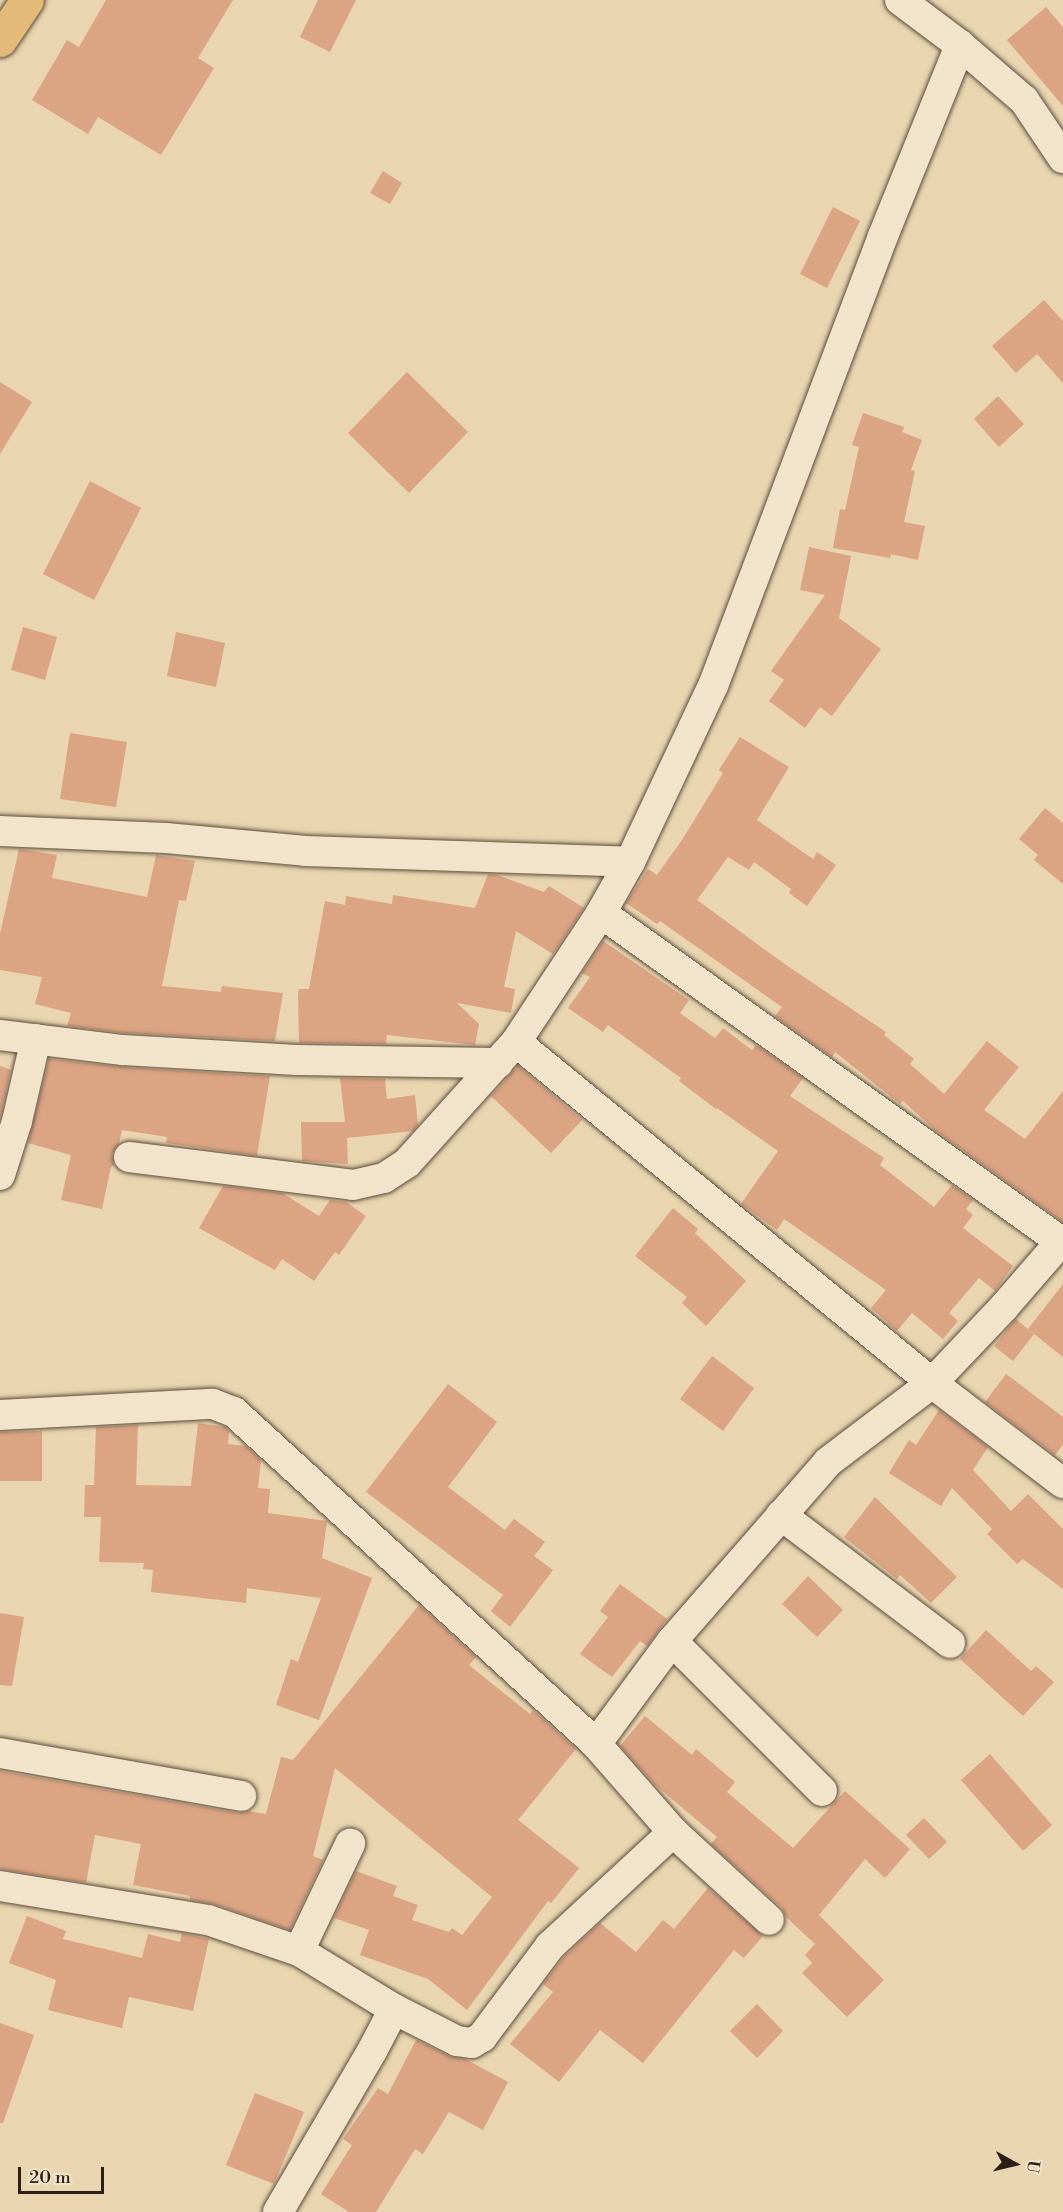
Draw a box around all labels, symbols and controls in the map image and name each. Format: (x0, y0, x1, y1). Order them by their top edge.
north arrow (985, 2134, 1045, 2194)
scale bar (21, 2155, 106, 2193)
text: U (1022, 2159, 1044, 2174)
text: 20 m (29, 2166, 71, 2189)

